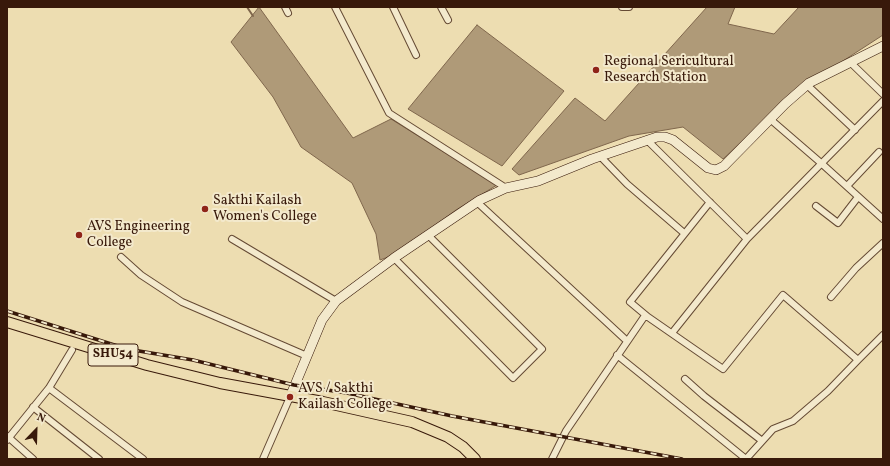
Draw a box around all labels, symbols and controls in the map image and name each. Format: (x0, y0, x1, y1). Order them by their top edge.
place label: Regional Sericultural Research Station (604, 54, 734, 86)
marker: Regional Sericultural Research Station (591, 65, 601, 75)
place label: Sakthi Kailash Women's College (213, 193, 317, 226)
marker: Sakthi Kailash Women's College (200, 204, 210, 214)
place label: AVS Engineering College (87, 219, 190, 252)
marker: AVS Engineering College (74, 230, 84, 240)
road number: SHU54 (88, 344, 138, 366)
place label: AVS / Sakthi Kailash College (298, 381, 392, 414)
marker: AVS / Sakthi Kailash College (285, 392, 295, 402)
north arrow (16, 410, 56, 450)
text: N (34, 410, 47, 427)

